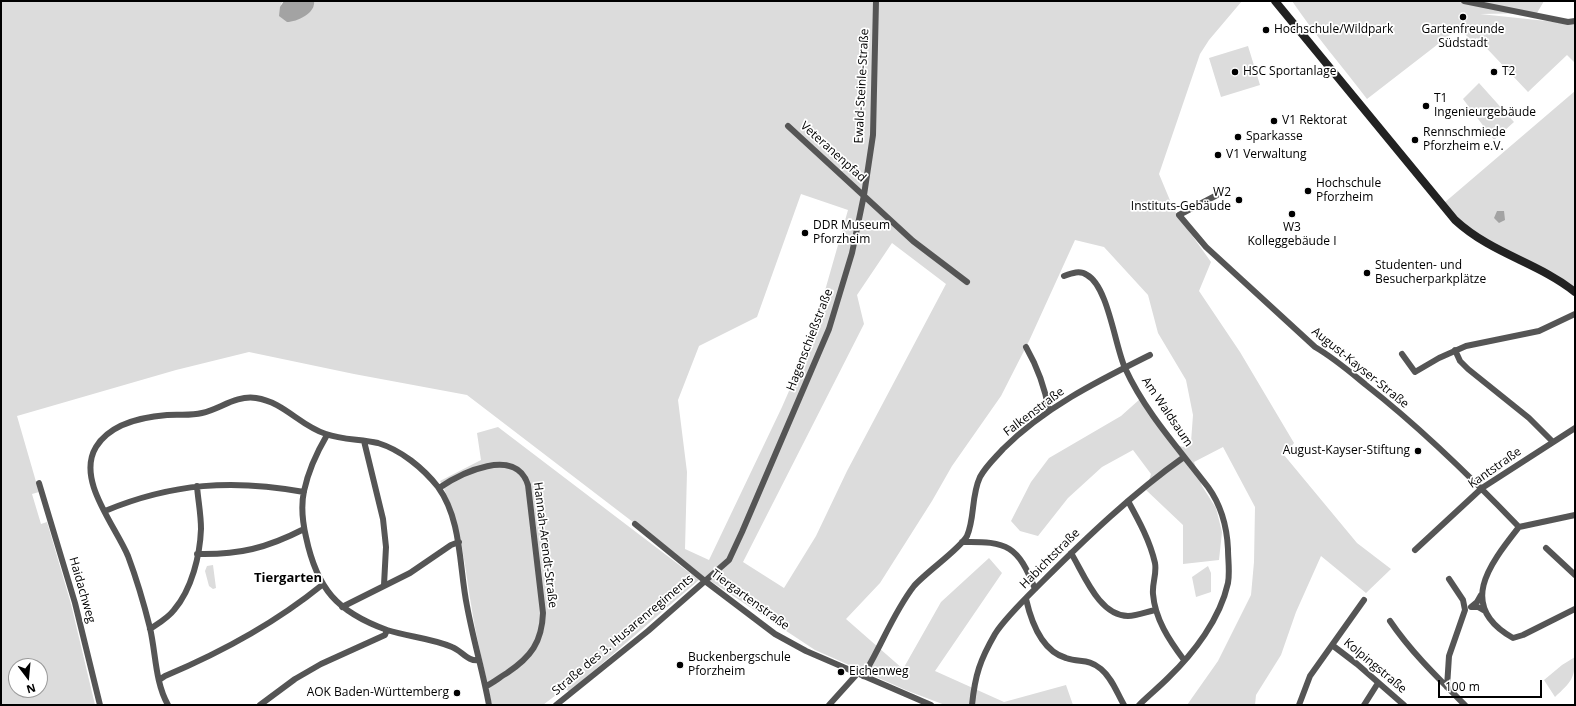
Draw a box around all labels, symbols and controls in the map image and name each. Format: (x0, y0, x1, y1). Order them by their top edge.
marker: Gartenfreunde Südstadt (1458, 12, 1468, 22)
place label: Hochschule/Wildpark (1274, 23, 1393, 37)
place label: Gartenfreunde Südstadt (1421, 23, 1505, 51)
marker: Hochschule/Wildpark (1261, 25, 1271, 35)
street label: Ewald-Steinle-Straße (852, 28, 872, 144)
place label: HSC Sportanlage (1243, 65, 1336, 79)
place label: T2 (1502, 65, 1515, 79)
marker: HSC Sportanlage (1230, 67, 1240, 77)
marker: T2 (1489, 67, 1499, 77)
place label: T1 Ingenieurgebäude (1434, 92, 1536, 120)
marker: T1 Ingenieurgebäude (1421, 101, 1431, 111)
place label: V1 Rektorat (1282, 114, 1347, 128)
marker: V1 Rektorat (1269, 116, 1279, 126)
street label: Veteranenpfad (797, 119, 869, 185)
place label: Rennschmiede Pforzheim e.V. (1423, 126, 1506, 154)
place label: Sparkasse (1246, 130, 1303, 144)
marker: Sparkasse (1233, 132, 1243, 142)
marker: Rennschmiede Pforzheim e.V. (1410, 135, 1420, 145)
place label: V1 Verwaltung (1226, 148, 1306, 162)
marker: V1 Verwaltung (1213, 150, 1223, 160)
place label: Hochschule Pforzheim (1316, 177, 1381, 205)
place label: W2 Instituts-Gebäude (1131, 186, 1231, 214)
marker: Hochschule Pforzheim (1303, 186, 1313, 196)
marker: W2 Instituts-Gebäude (1234, 195, 1244, 205)
marker: W3 Kolleggebäude I (1287, 209, 1297, 219)
place label: DDR Museum Pforzheim (813, 219, 890, 247)
place label: W3 Kolleggebäude I (1247, 221, 1337, 249)
marker: DDR Museum Pforzheim (800, 228, 810, 238)
place label: Studenten- und Besucherparkplätze (1375, 259, 1486, 287)
marker: Studenten- und Besucherparkplätze (1362, 268, 1372, 278)
street label: Hagenschießstraße (784, 287, 836, 393)
street label: August-Kayser-Straße (1309, 324, 1411, 412)
street label: Am Waldsaum (1138, 374, 1196, 450)
street label: Falkenstraße (1001, 385, 1067, 439)
place label: August-Kayser-Stiftung (1283, 444, 1410, 458)
street label: Kantstraße (1466, 444, 1524, 492)
marker: August-Kayser-Stiftung (1413, 446, 1423, 456)
street label: Hannah-Arendt-Straße (530, 481, 560, 609)
street label: Habichtstraße (1017, 526, 1083, 592)
street label: Haidachweg (66, 555, 98, 625)
street label: Tiergartenstraße (708, 567, 792, 633)
district label: Tiergarten (254, 570, 322, 586)
street label: Straße des 3. Husarenregiments (550, 572, 696, 698)
street label: Kolpingstraße (1341, 636, 1409, 696)
place label: Buckenbergschule Pforzheim (688, 651, 791, 679)
north arrow (8, 658, 48, 698)
marker: Buckenbergschule Pforzheim (675, 660, 685, 670)
place label: Eichenweg (849, 665, 908, 679)
marker: Eichenweg (836, 667, 846, 677)
scale bar (1440, 672, 1544, 698)
text: 100 m (1445, 678, 1480, 695)
text: N (25, 681, 38, 697)
place label: AOK Baden-Württemberg (307, 686, 449, 700)
marker: AOK Baden-Württemberg (452, 688, 462, 698)

